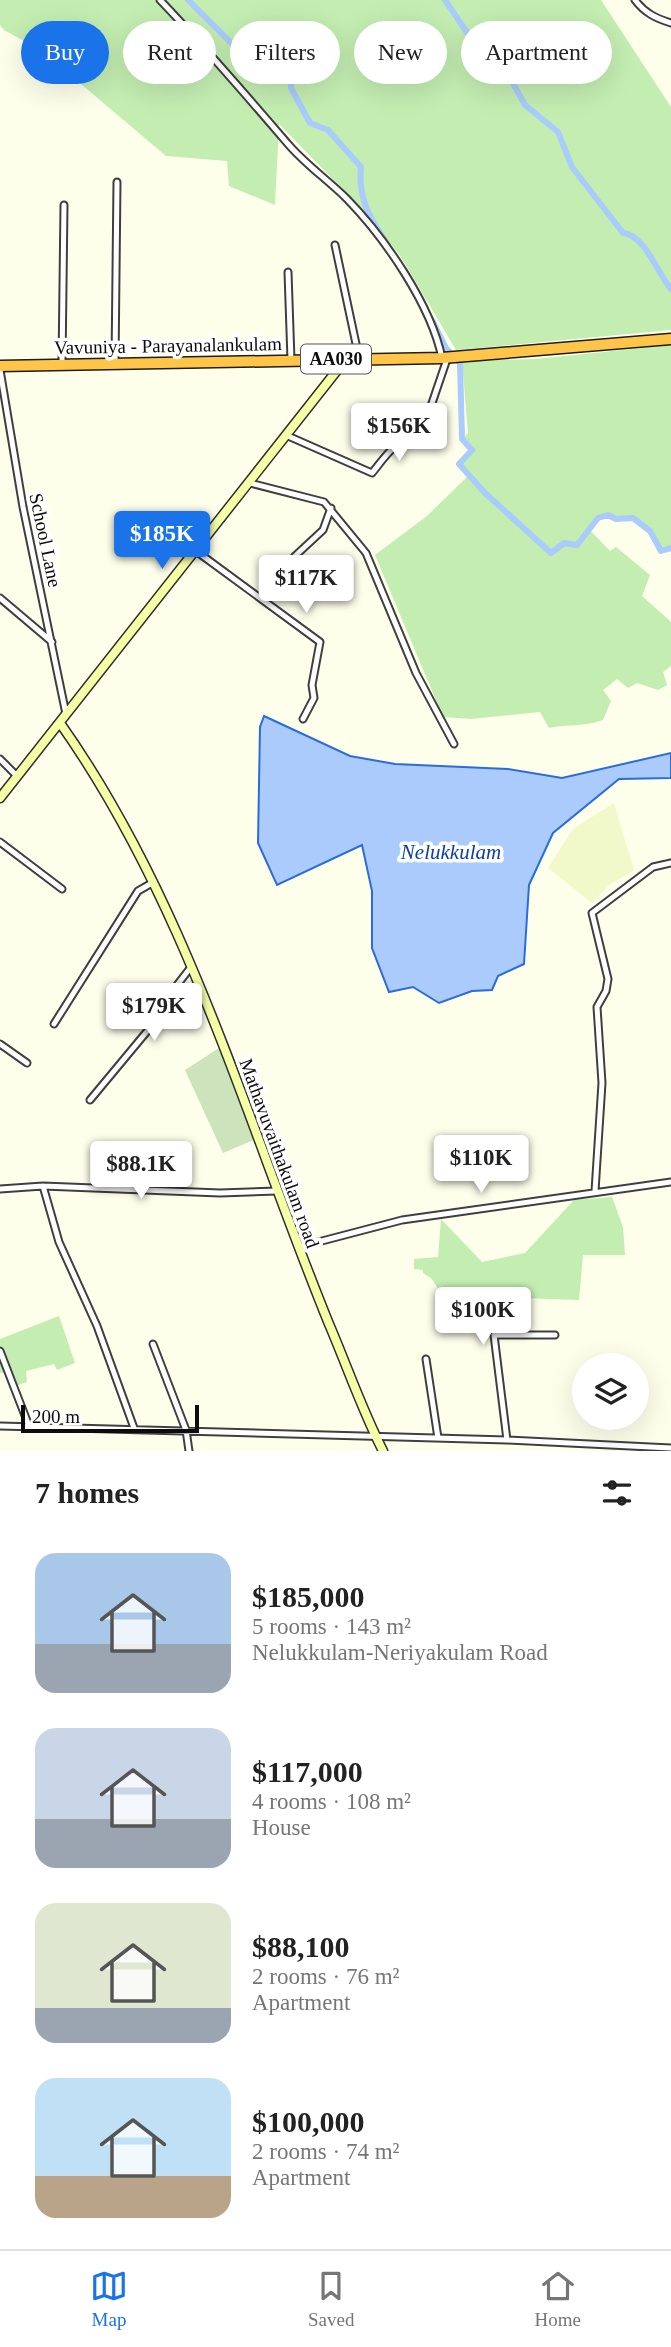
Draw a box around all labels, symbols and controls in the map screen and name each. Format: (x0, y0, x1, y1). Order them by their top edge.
chip: Buy (21, 21, 109, 84)
chip: Rent (123, 21, 216, 84)
chip: Filters (230, 21, 340, 84)
chip: New (354, 21, 447, 84)
chip: Apartment (461, 21, 612, 84)
street label: Vavuniya - Parayanalankulam (54, 333, 282, 358)
road number: AA030 (301, 344, 371, 374)
pin: $156K (350, 404, 448, 463)
text: $156K (367, 413, 431, 438)
street label: School Lane (25, 491, 66, 589)
pin: $185K (113, 512, 211, 571)
text: $185K (130, 521, 194, 546)
pin: $117K (257, 556, 355, 615)
text: $117K (275, 565, 337, 590)
water label: Nelukkulam (400, 840, 501, 864)
pin: $179K (105, 984, 203, 1043)
text: $179K (122, 993, 186, 1018)
street label: Mathavuvaithakulam road (235, 1056, 324, 1251)
pin: $110K (432, 1136, 530, 1195)
pin: $88.1K (84, 1142, 198, 1201)
text: $110K (450, 1145, 512, 1170)
text: $88.1K (106, 1151, 176, 1176)
pin: $100K (434, 1288, 532, 1347)
text: $100K (451, 1297, 515, 1322)
map controls (572, 1353, 649, 1430)
button: layers (572, 1353, 649, 1430)
scale bar (21, 1402, 200, 1434)
text: 200 m (32, 1406, 80, 1427)
icon: filters (598, 1474, 636, 1512)
text: 7 homes (35, 1476, 139, 1509)
text: $185,000 (252, 1580, 365, 1613)
icon: home (91, 1581, 175, 1665)
text: 5 rooms · 143 m² (252, 1614, 411, 1639)
text: Nelukkulam-Neriyakulam Road (252, 1640, 548, 1665)
text: $117,000 (252, 1755, 363, 1788)
icon: home (91, 1756, 175, 1840)
text: 4 rooms · 108 m² (252, 1789, 411, 1814)
text: House (252, 1815, 311, 1840)
text: $88,100 (252, 1930, 350, 1963)
icon: home (91, 1931, 175, 2015)
text: 2 rooms · 76 m² (252, 1964, 399, 1989)
text: Apartment (252, 1990, 350, 2015)
text: $100,000 (252, 2105, 365, 2138)
icon: home (91, 2106, 175, 2190)
text: 2 rooms · 74 m² (252, 2139, 399, 2164)
text: Apartment (252, 2165, 350, 2190)
tab: Map (90, 2267, 128, 2331)
tab: Saved (308, 2267, 354, 2331)
tab: Home (535, 2267, 581, 2331)

